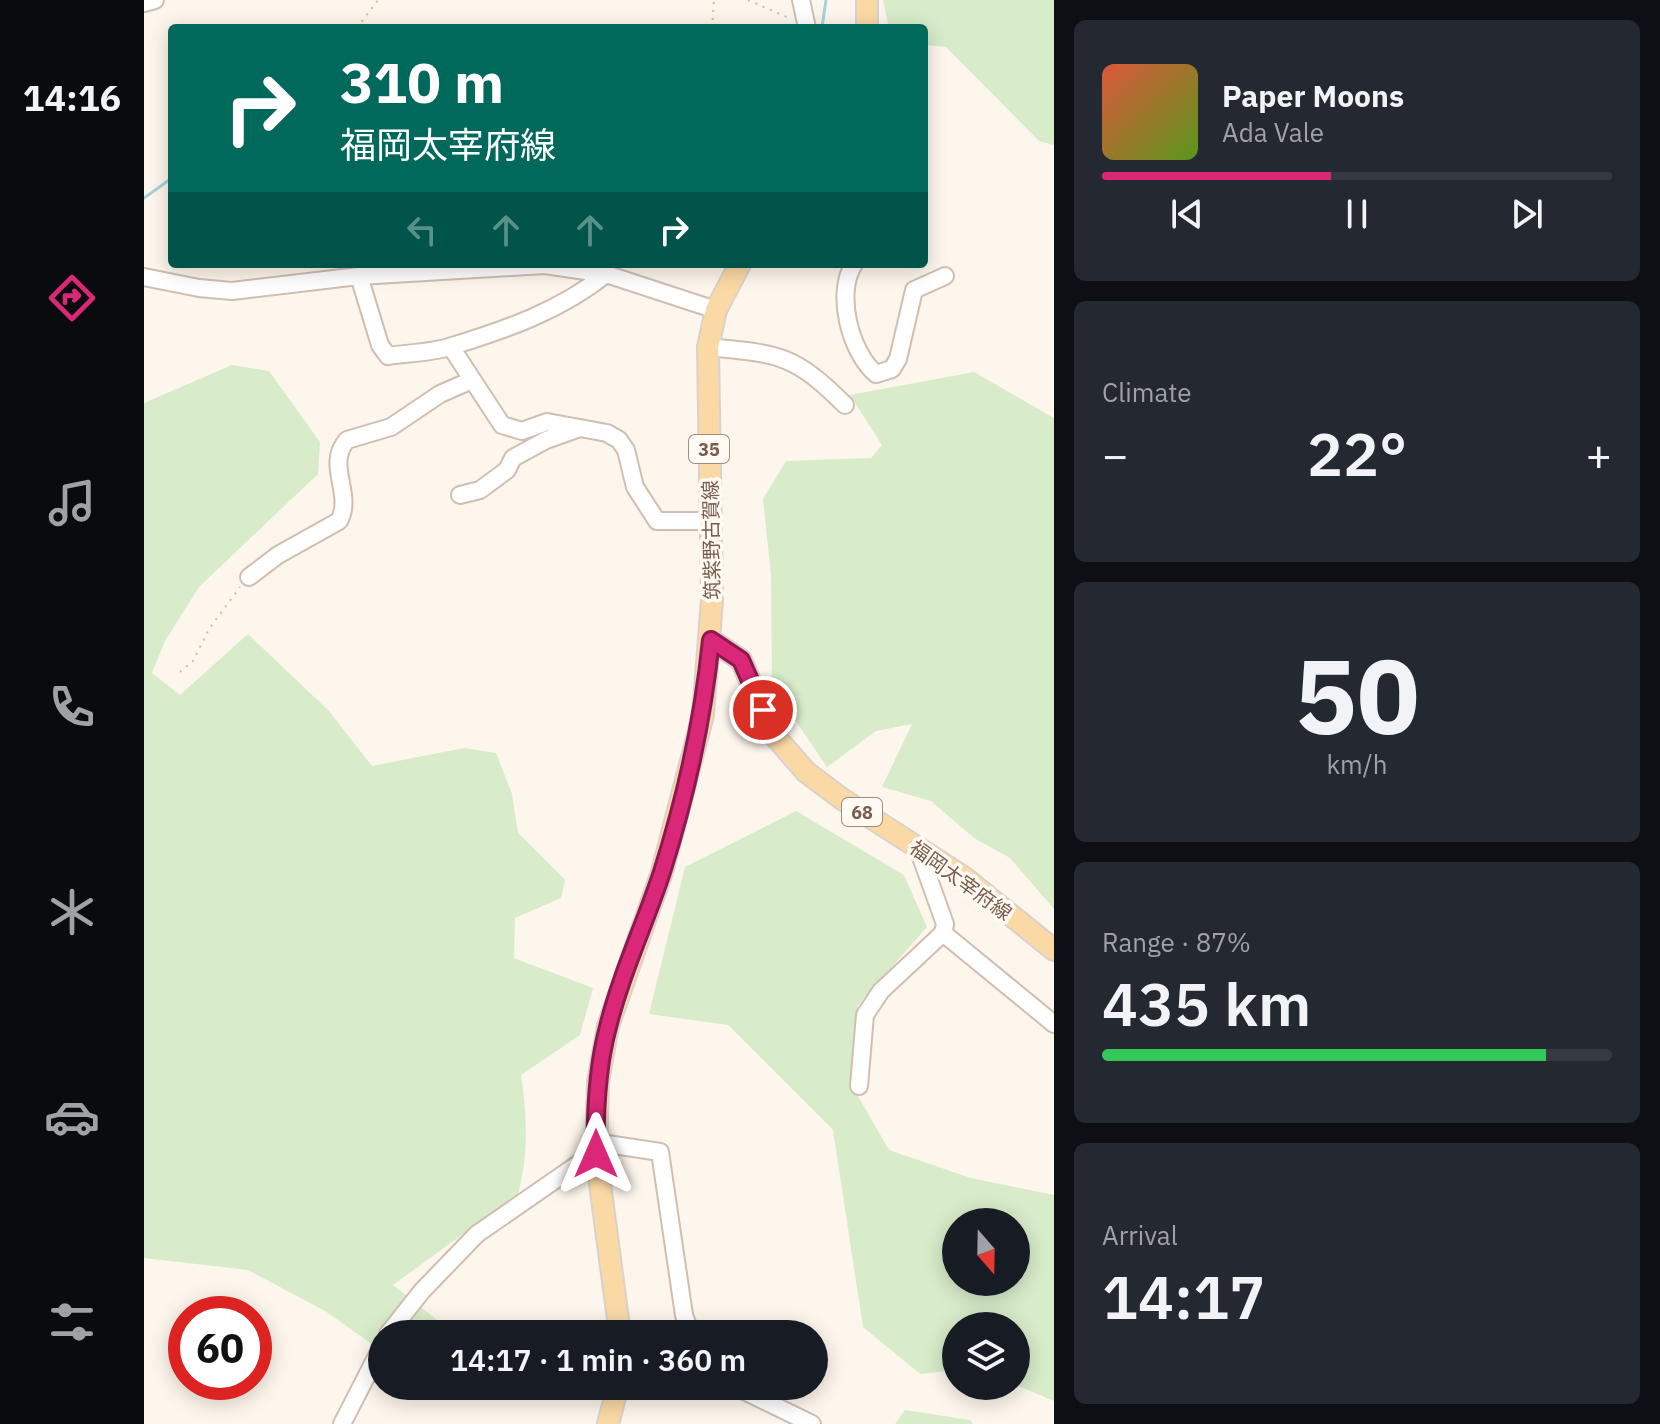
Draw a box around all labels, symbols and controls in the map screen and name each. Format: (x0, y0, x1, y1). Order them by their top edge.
text: 310 m (340, 46, 504, 118)
icon: right (208, 56, 312, 160)
text: 14:16 (23, 74, 121, 121)
text: Paper Moons (1222, 76, 1404, 115)
text: Ada Vale (1222, 115, 1324, 149)
text: 福岡太宰府線 (340, 121, 556, 168)
icon: previous (1165, 192, 1209, 236)
icon: pause (1335, 192, 1379, 236)
icon: next (1505, 192, 1549, 236)
icon: left (400, 208, 444, 252)
icon: ahead (484, 208, 528, 252)
icon: ahead (568, 208, 612, 252)
icon: right (652, 208, 696, 252)
icon: directions (44, 270, 100, 326)
text: Climate (1102, 375, 1192, 409)
text: 22° (1307, 414, 1407, 493)
text: − (1102, 426, 1128, 483)
text: + (1586, 426, 1612, 483)
road number: 35 (689, 435, 729, 463)
icon: music (44, 475, 100, 531)
street label: 筑紫野古賀線 (696, 480, 726, 600)
text: 50 (1295, 627, 1419, 763)
pin (729, 676, 797, 744)
icon: phone (44, 679, 100, 735)
icon: arrive (741, 688, 785, 732)
text: km/h (1326, 747, 1388, 781)
road number: 68 (842, 798, 882, 826)
street label: 福岡太宰府線 (905, 834, 1017, 926)
icon: climate (44, 884, 100, 940)
text: Range · 87% (1102, 925, 1251, 959)
text: 435 km (1102, 964, 1311, 1043)
icon: car (44, 1089, 100, 1145)
position arrow (554, 1112, 638, 1196)
north arrow (942, 1208, 1030, 1296)
map controls (942, 1208, 1030, 1400)
text: Arrival (1102, 1218, 1178, 1252)
text: 14:17 (1102, 1257, 1265, 1336)
icon: filters (44, 1294, 100, 1350)
speed limit sign: 60 (168, 1296, 272, 1400)
button: layers (942, 1312, 1030, 1400)
text: 14:17 · 1 min · 360 m (450, 1340, 746, 1379)

